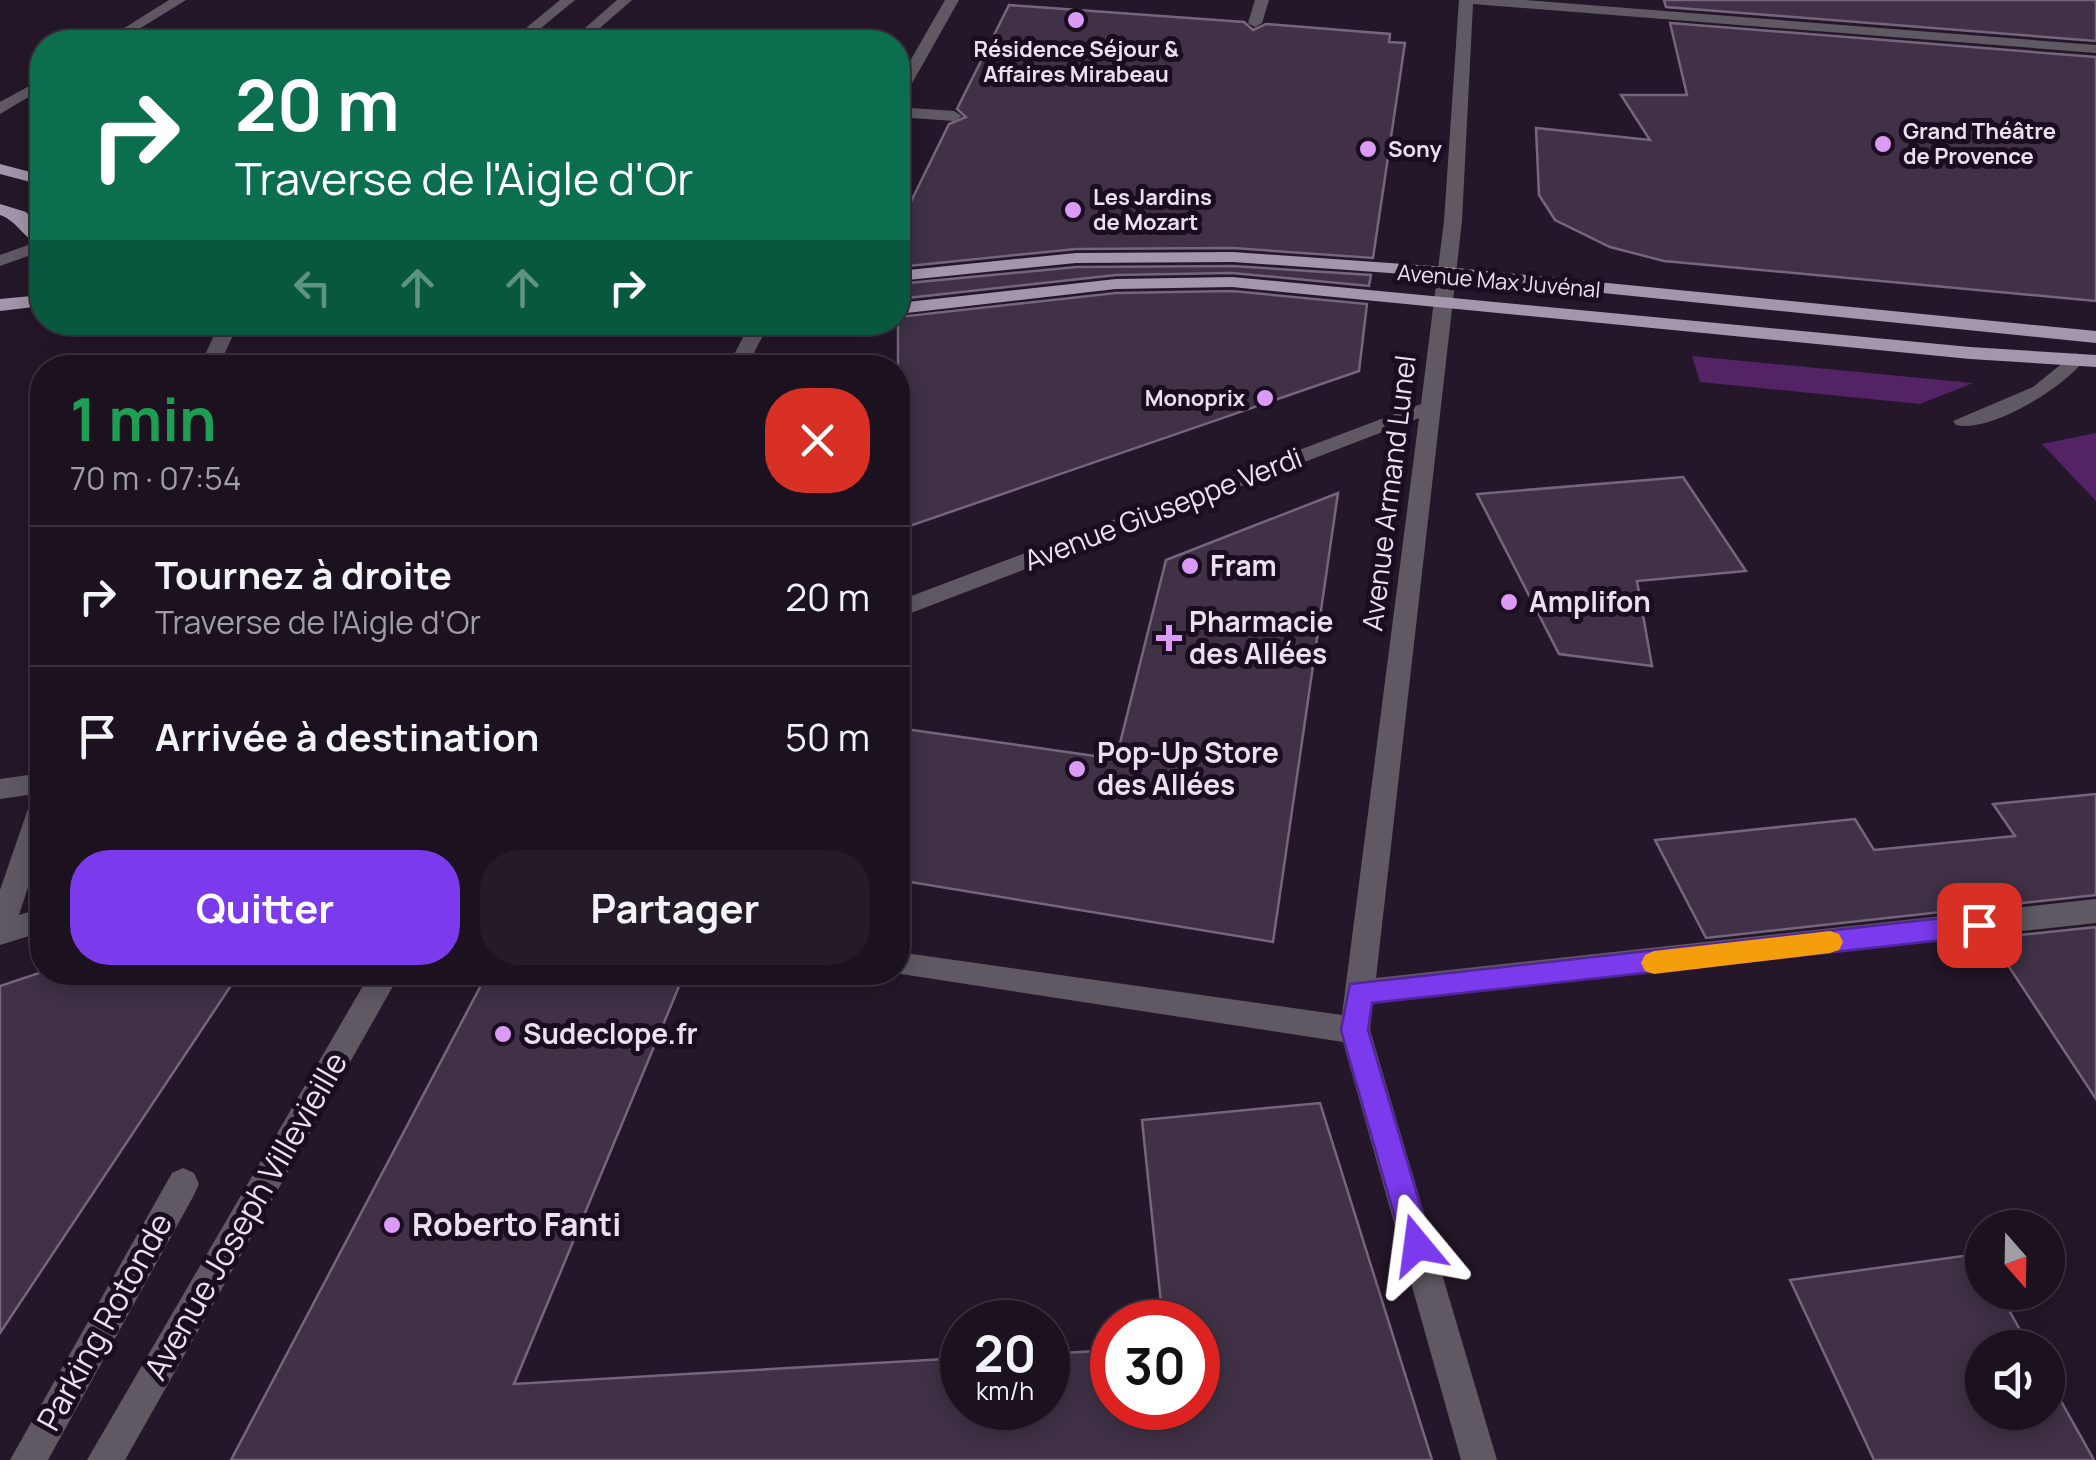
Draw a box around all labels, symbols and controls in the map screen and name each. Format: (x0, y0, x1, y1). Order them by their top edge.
marker: Résidence Séjour & Affaires Mirabeau (1065, 9, 1087, 31)
place label: Résidence Séjour & Affaires Mirabeau (973, 34, 1179, 89)
text: 20 m (235, 56, 400, 152)
icon: right (70, 70, 200, 200)
place label: Grand Théâtre de Provence (1903, 116, 2056, 171)
marker: Grand Théâtre de Provence (1872, 133, 1894, 155)
place label: Sony (1388, 134, 1442, 164)
marker: Sony (1357, 138, 1379, 160)
text: Traverse de l'Aigle d'Or (235, 147, 693, 209)
place label: Les Jardins de Mozart (1093, 182, 1212, 237)
marker: Les Jardins de Mozart (1062, 199, 1084, 221)
street label: Avenue Max Juvénal (1396, 257, 1602, 305)
icon: left (285, 260, 340, 315)
icon: ahead (390, 260, 445, 315)
icon: ahead (495, 260, 550, 315)
icon: right (600, 260, 655, 315)
street label: Avenue Armand Lunel (1352, 353, 1424, 633)
text: 1 min (70, 377, 217, 459)
place label: Monoprix (1145, 383, 1245, 413)
marker: Monoprix (1254, 387, 1276, 409)
button: close (765, 388, 870, 493)
street label: Avenue Giuseppe Verdi (1018, 438, 1307, 579)
text: 70 m · 07:54 (70, 456, 242, 500)
place label: Fram (1210, 546, 1277, 584)
text: Tournez à droite (155, 548, 452, 600)
marker: Fram (1179, 555, 1201, 577)
icon: right (70, 569, 125, 624)
text: 20 m (785, 570, 870, 622)
place label: Amplifon (1529, 582, 1651, 620)
marker: Amplifon (1498, 591, 1520, 613)
text: Traverse de l'Aigle d'Or (155, 600, 481, 644)
place label: Pharmacie des Allées (1189, 602, 1333, 672)
marker: Pharmacie des Allées (1158, 627, 1180, 649)
icon: arrive (70, 709, 125, 764)
text: Arrivée à destination (155, 710, 539, 762)
text: 50 m (785, 710, 870, 762)
place label: Pop-Up Store des Allées (1097, 733, 1279, 803)
marker: Pop-Up Store des Allées (1066, 758, 1088, 780)
button: Quitter (70, 850, 460, 965)
button: Partager (480, 850, 870, 965)
pin (1937, 883, 2022, 968)
icon: arrive (1952, 898, 2007, 953)
place label: Sudeclope.fr (523, 1014, 698, 1052)
marker: Sudeclope.fr (492, 1023, 514, 1045)
street label: Avenue Joseph Villevieille (133, 1044, 357, 1387)
position arrow (1365, 1193, 1469, 1297)
place label: Roberto Fanti (412, 1202, 621, 1246)
street label: Parking Rotonde (26, 1205, 182, 1438)
north arrow (1965, 1210, 2065, 1310)
map controls (1965, 1210, 2065, 1430)
marker: Roberto Fanti (381, 1214, 403, 1236)
speed limit sign: 30 (1090, 1300, 1220, 1430)
text: 20 (974, 1319, 1036, 1387)
button: sound (1965, 1330, 2065, 1430)
text: km/h (976, 1373, 1034, 1408)

